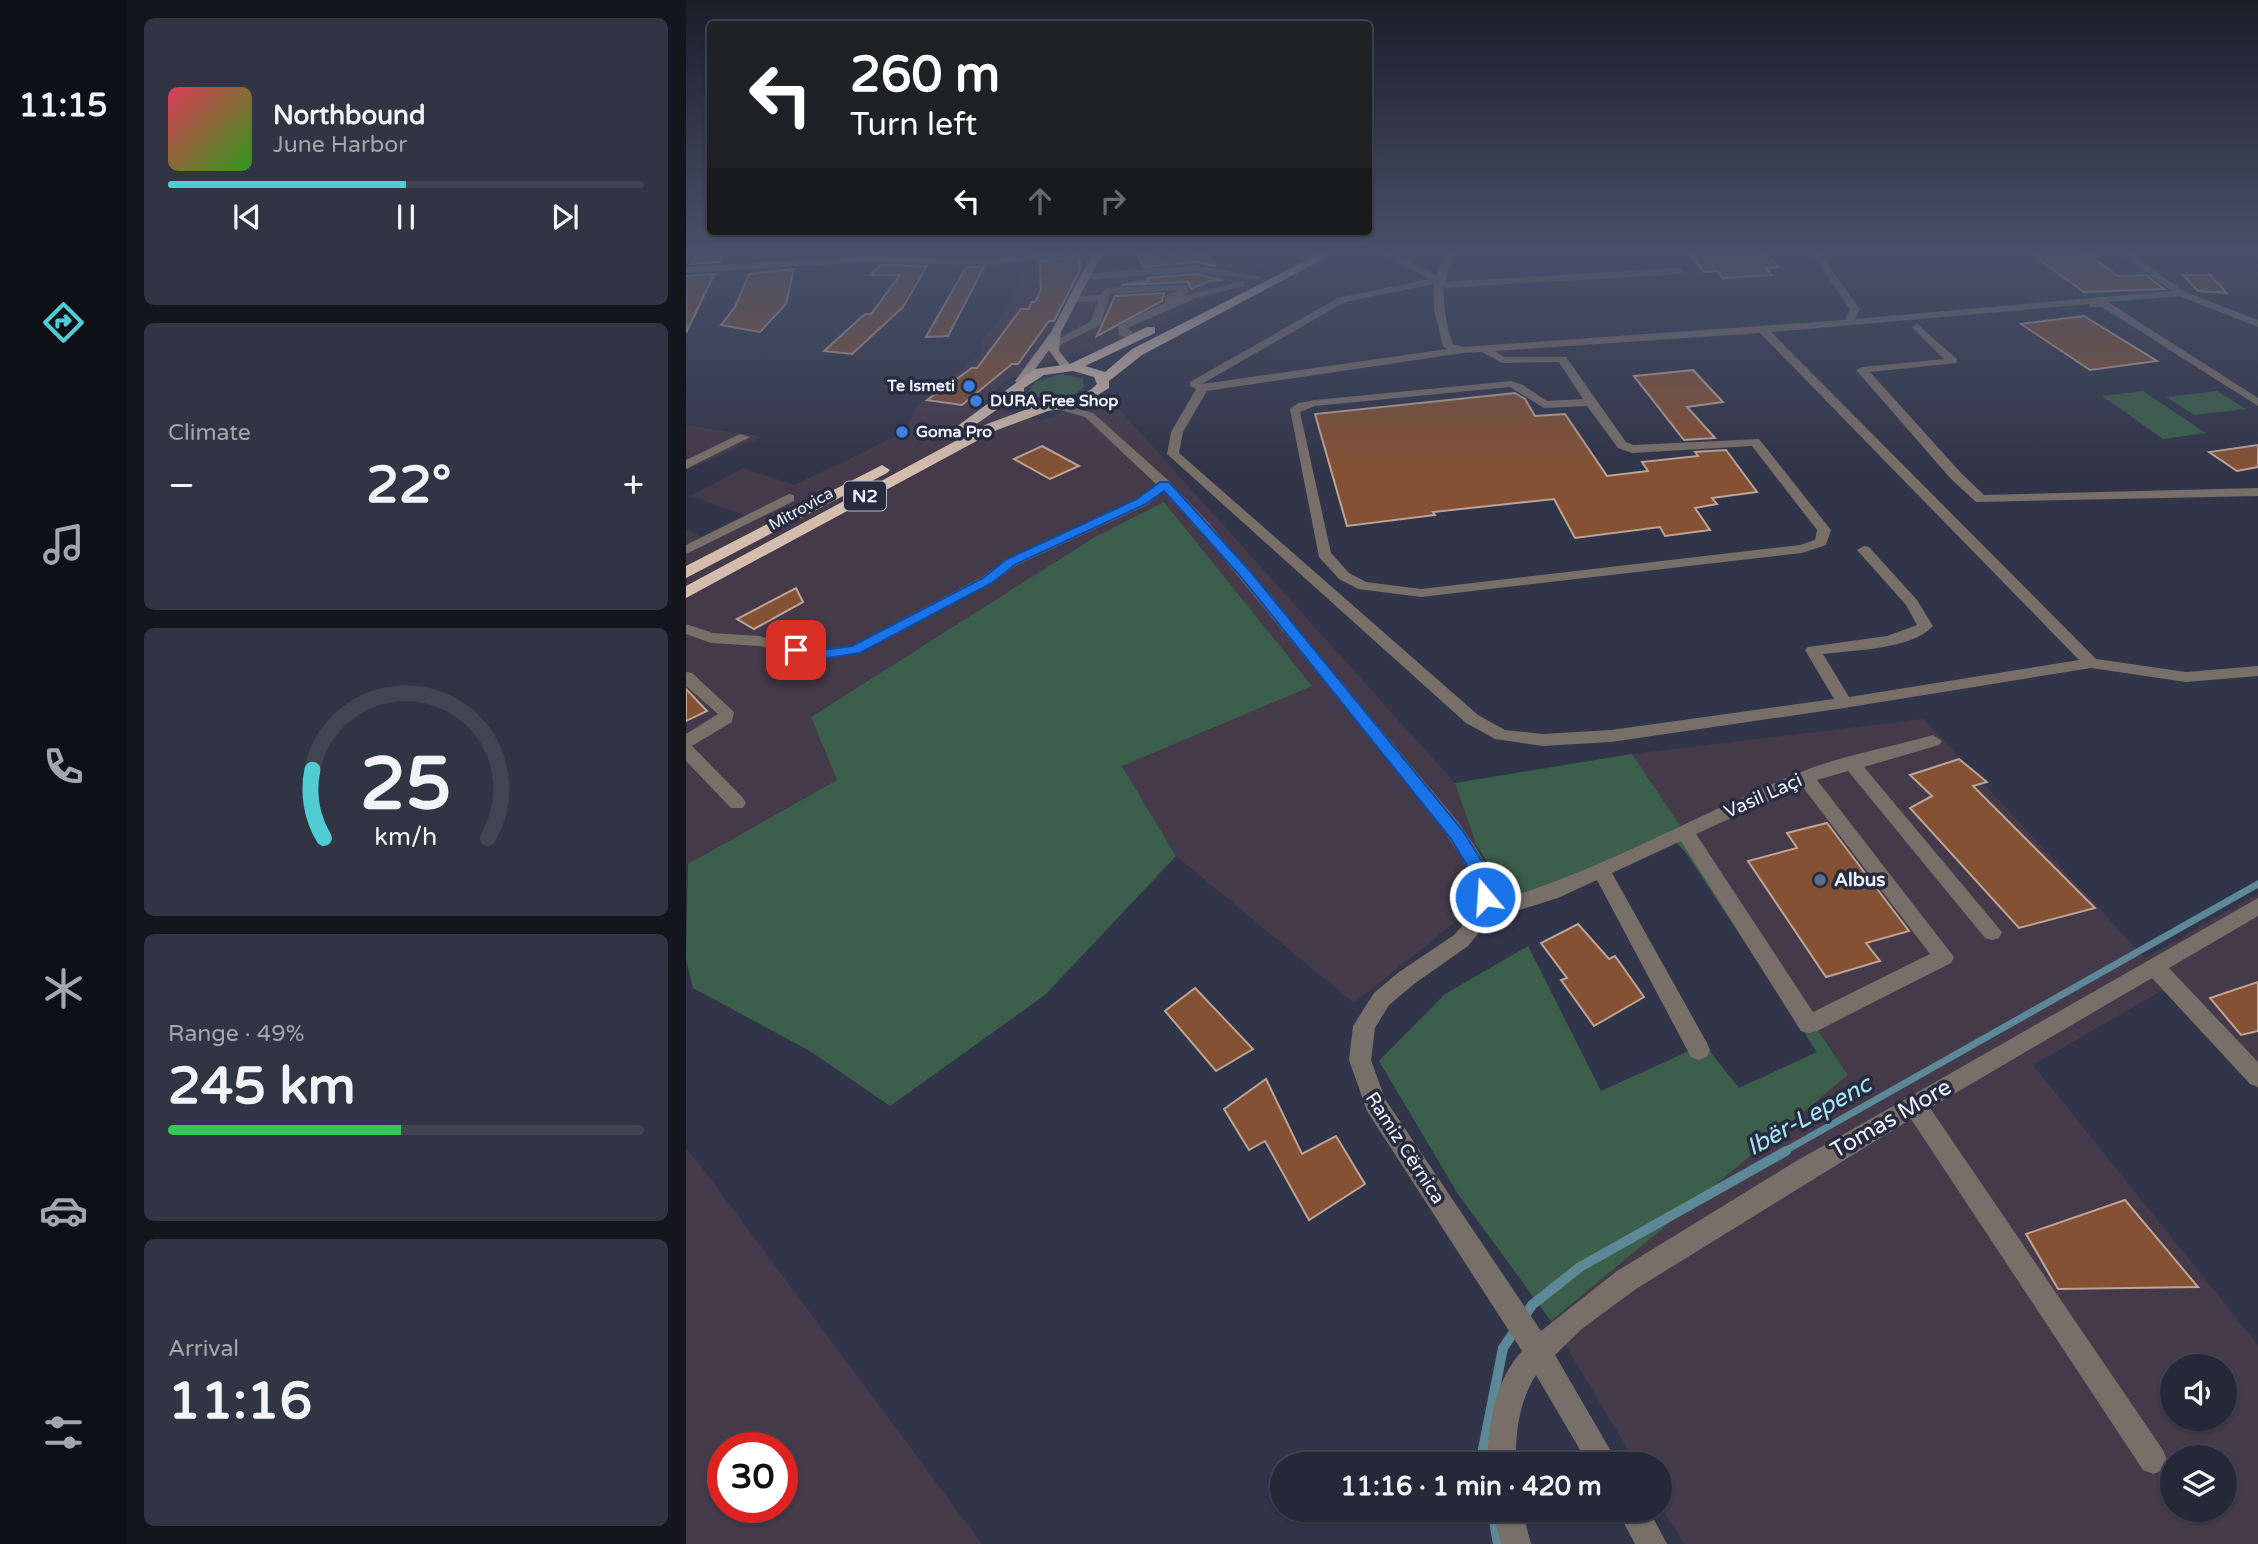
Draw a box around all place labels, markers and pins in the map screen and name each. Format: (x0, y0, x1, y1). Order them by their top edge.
place label: Te Ismeti (886, 376, 955, 396)
marker: Te Ismeti (961, 378, 977, 394)
place label: DURA Free Shop (990, 391, 1118, 411)
marker: DURA Free Shop (968, 393, 984, 409)
place label: Goma Pro (916, 422, 992, 442)
marker: Goma Pro (894, 424, 910, 440)
pin (766, 620, 826, 680)
place label: Albus (1834, 869, 1885, 891)
marker: Albus (1812, 872, 1828, 888)

